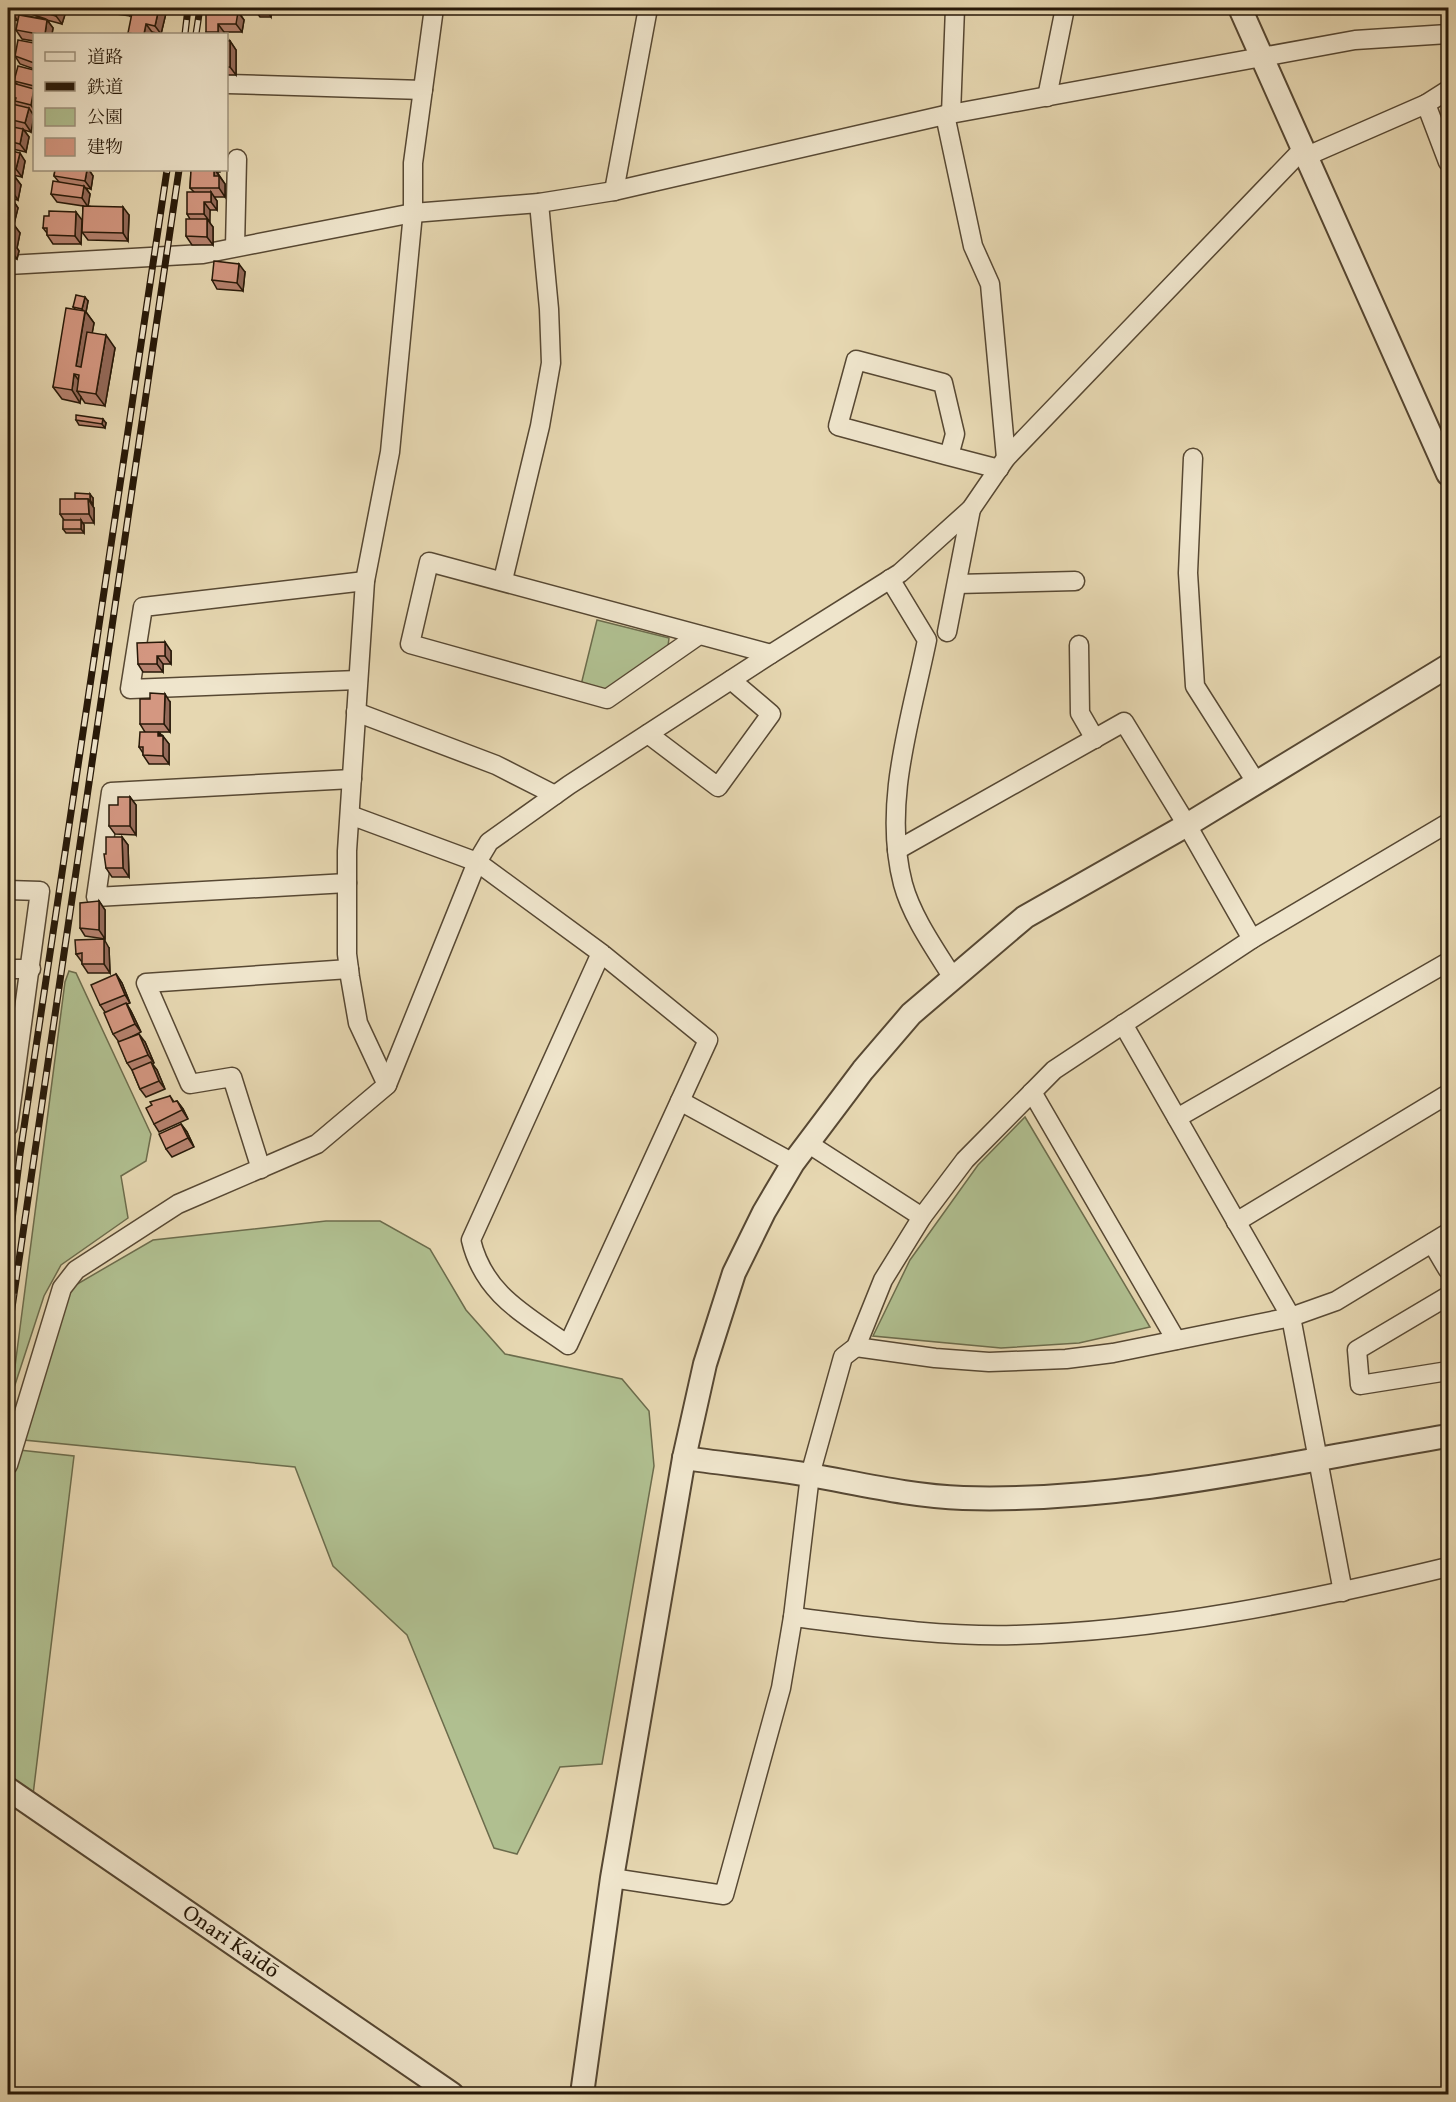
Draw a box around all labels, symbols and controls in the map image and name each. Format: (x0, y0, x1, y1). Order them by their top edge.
legend (33, 33, 228, 171)
text: 道路 (87, 46, 123, 71)
text: 鉄道 (87, 76, 123, 101)
text: 公園 (87, 106, 123, 131)
text: 建物 (87, 136, 123, 161)
street label: Onari Kaidō (176, 1898, 285, 1985)

